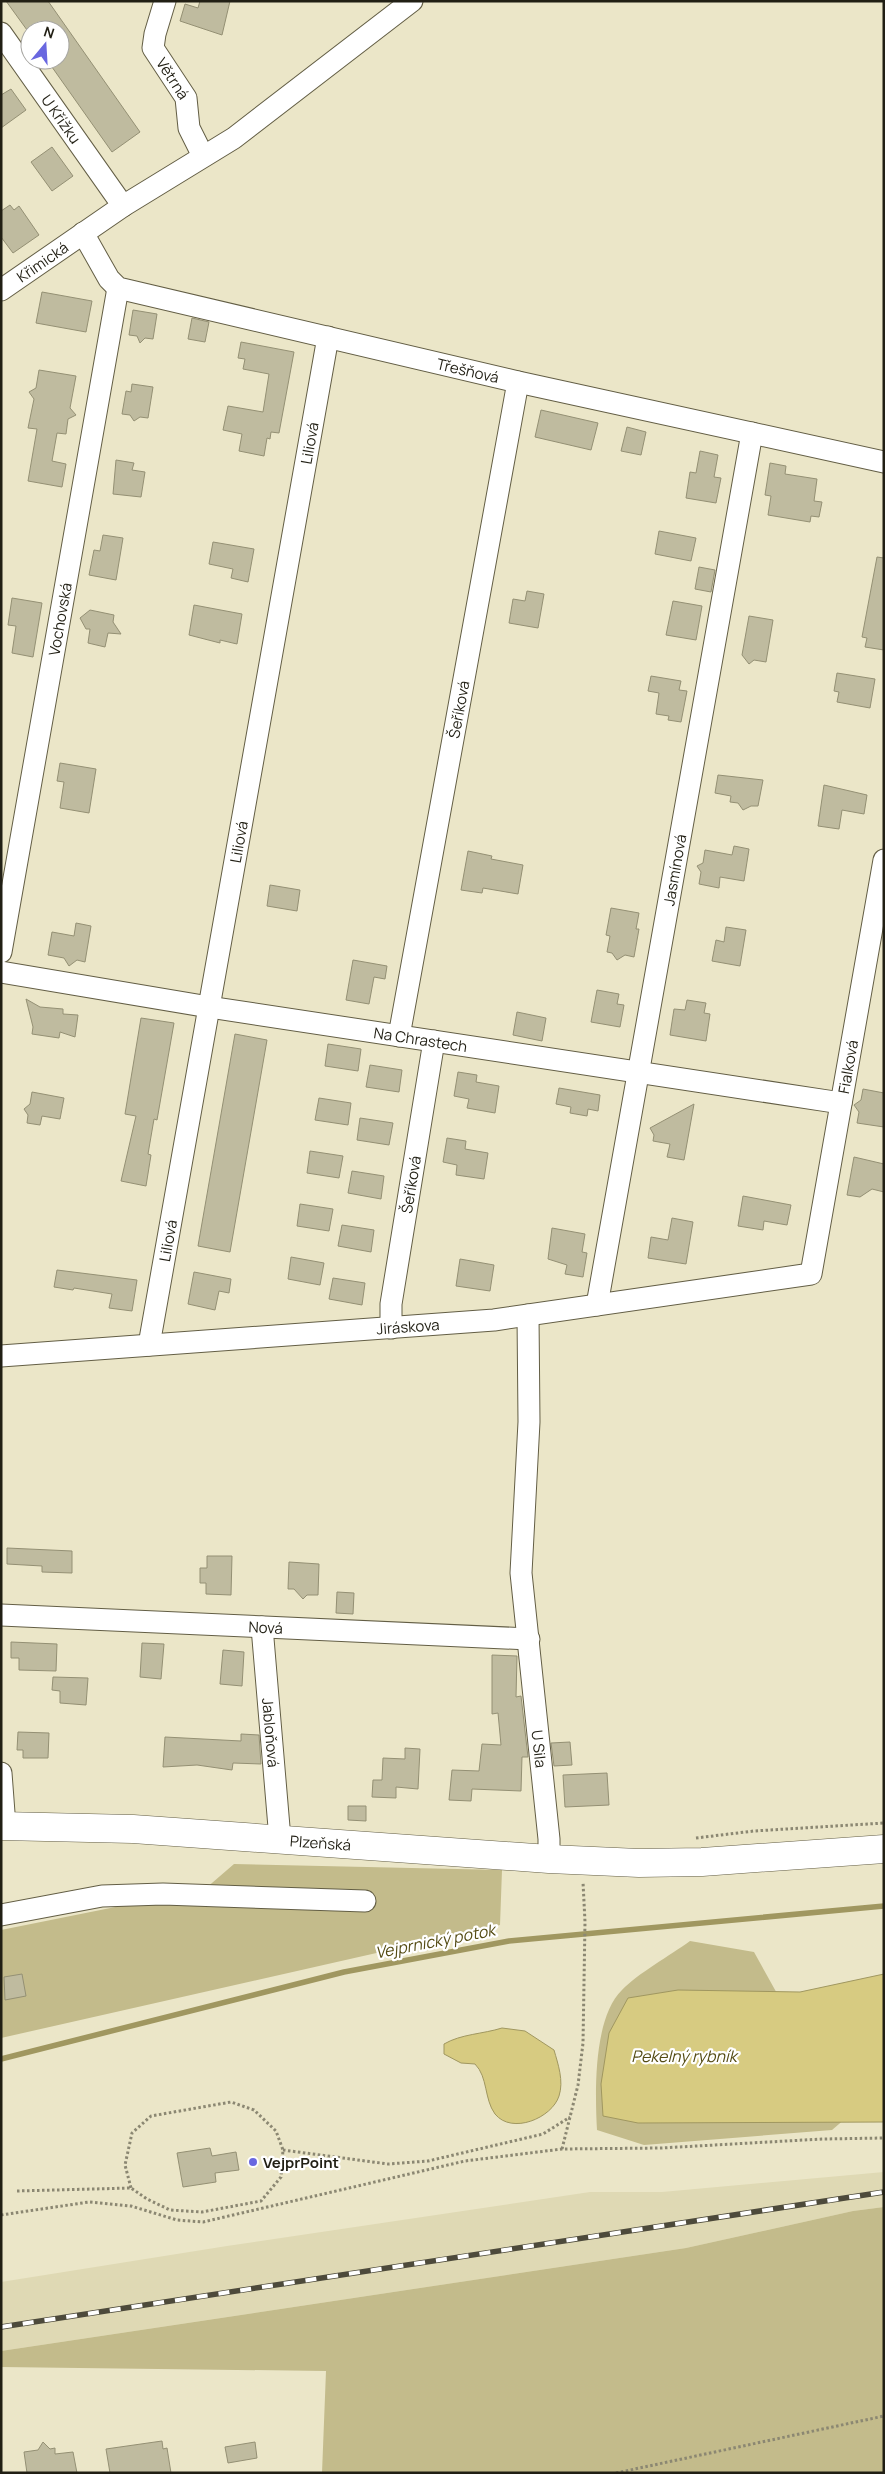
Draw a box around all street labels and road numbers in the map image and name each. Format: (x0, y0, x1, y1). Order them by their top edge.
street label: Větrná (152, 53, 194, 103)
street label: U Křížku (37, 90, 86, 148)
street label: Křimická (12, 236, 72, 287)
street label: Třešňová (435, 353, 501, 388)
street label: Liliová (295, 420, 323, 466)
street label: Vochovská (43, 581, 76, 657)
street label: Šeříková (443, 679, 474, 740)
street label: Liliová (224, 819, 252, 865)
street label: Jasmínová (658, 832, 691, 907)
street label: Na Chrastech (372, 1022, 469, 1057)
street label: Fialková (832, 1038, 863, 1095)
street label: Šeříková (395, 1154, 426, 1215)
street label: Liliová (153, 1218, 182, 1263)
street label: Jiráskova (376, 1314, 440, 1339)
street label: Nová (248, 1616, 283, 1638)
street label: Jabloňová (258, 1697, 284, 1768)
street label: U Sila (527, 1729, 552, 1769)
street label: Plzeňská (289, 1830, 352, 1855)

